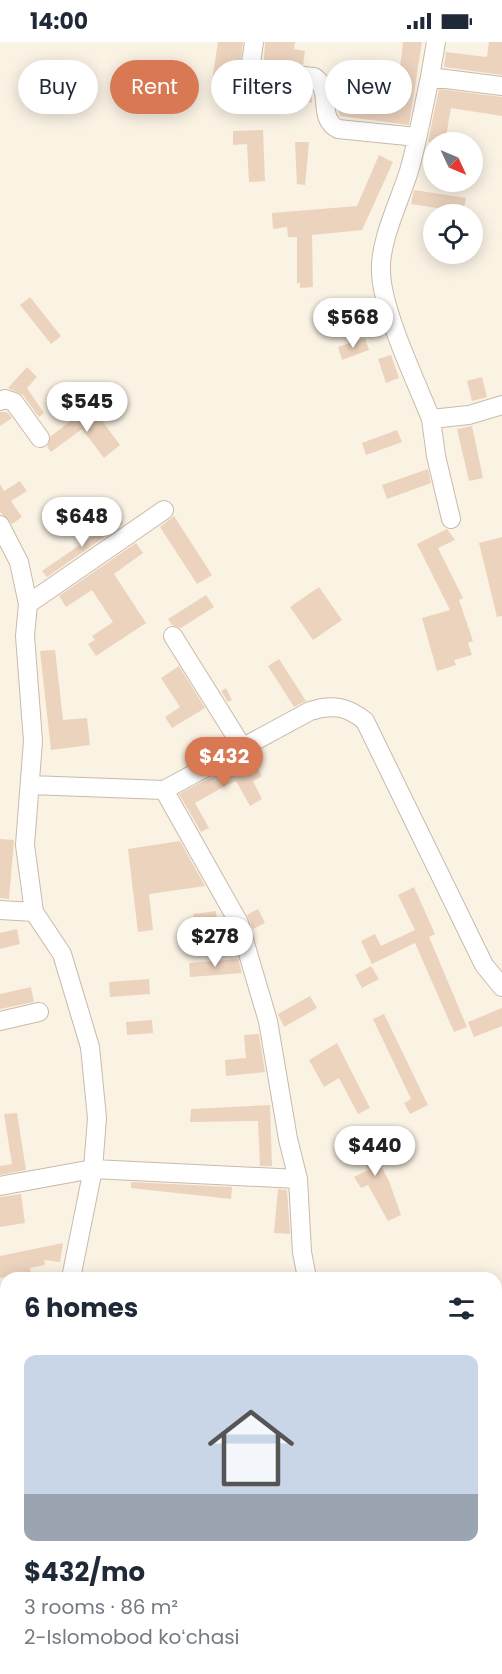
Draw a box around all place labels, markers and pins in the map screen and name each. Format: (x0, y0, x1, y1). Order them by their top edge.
pin: $568 (317, 298, 389, 349)
pin: $545 (51, 382, 123, 433)
pin: $648 (46, 497, 118, 548)
pin: $432 (188, 737, 260, 788)
pin: $278 (179, 917, 251, 968)
pin: $440 (339, 1126, 411, 1177)

